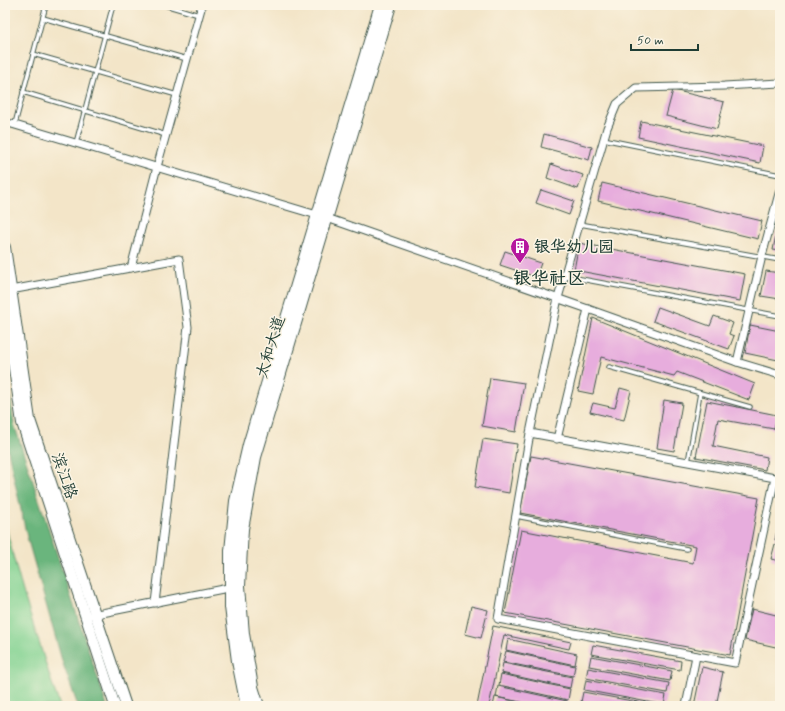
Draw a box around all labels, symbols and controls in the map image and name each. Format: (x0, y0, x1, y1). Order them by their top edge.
scale bar (631, 26, 698, 52)
text: 50 m (637, 33, 664, 49)
building icon: 银华幼儿园 (509, 236, 531, 264)
place label: 银华幼儿园 (534, 237, 614, 258)
district label: 银华社区 (513, 267, 585, 291)
street label: 太和大道 (252, 313, 290, 381)
street label: 滨江路 (46, 450, 82, 502)

